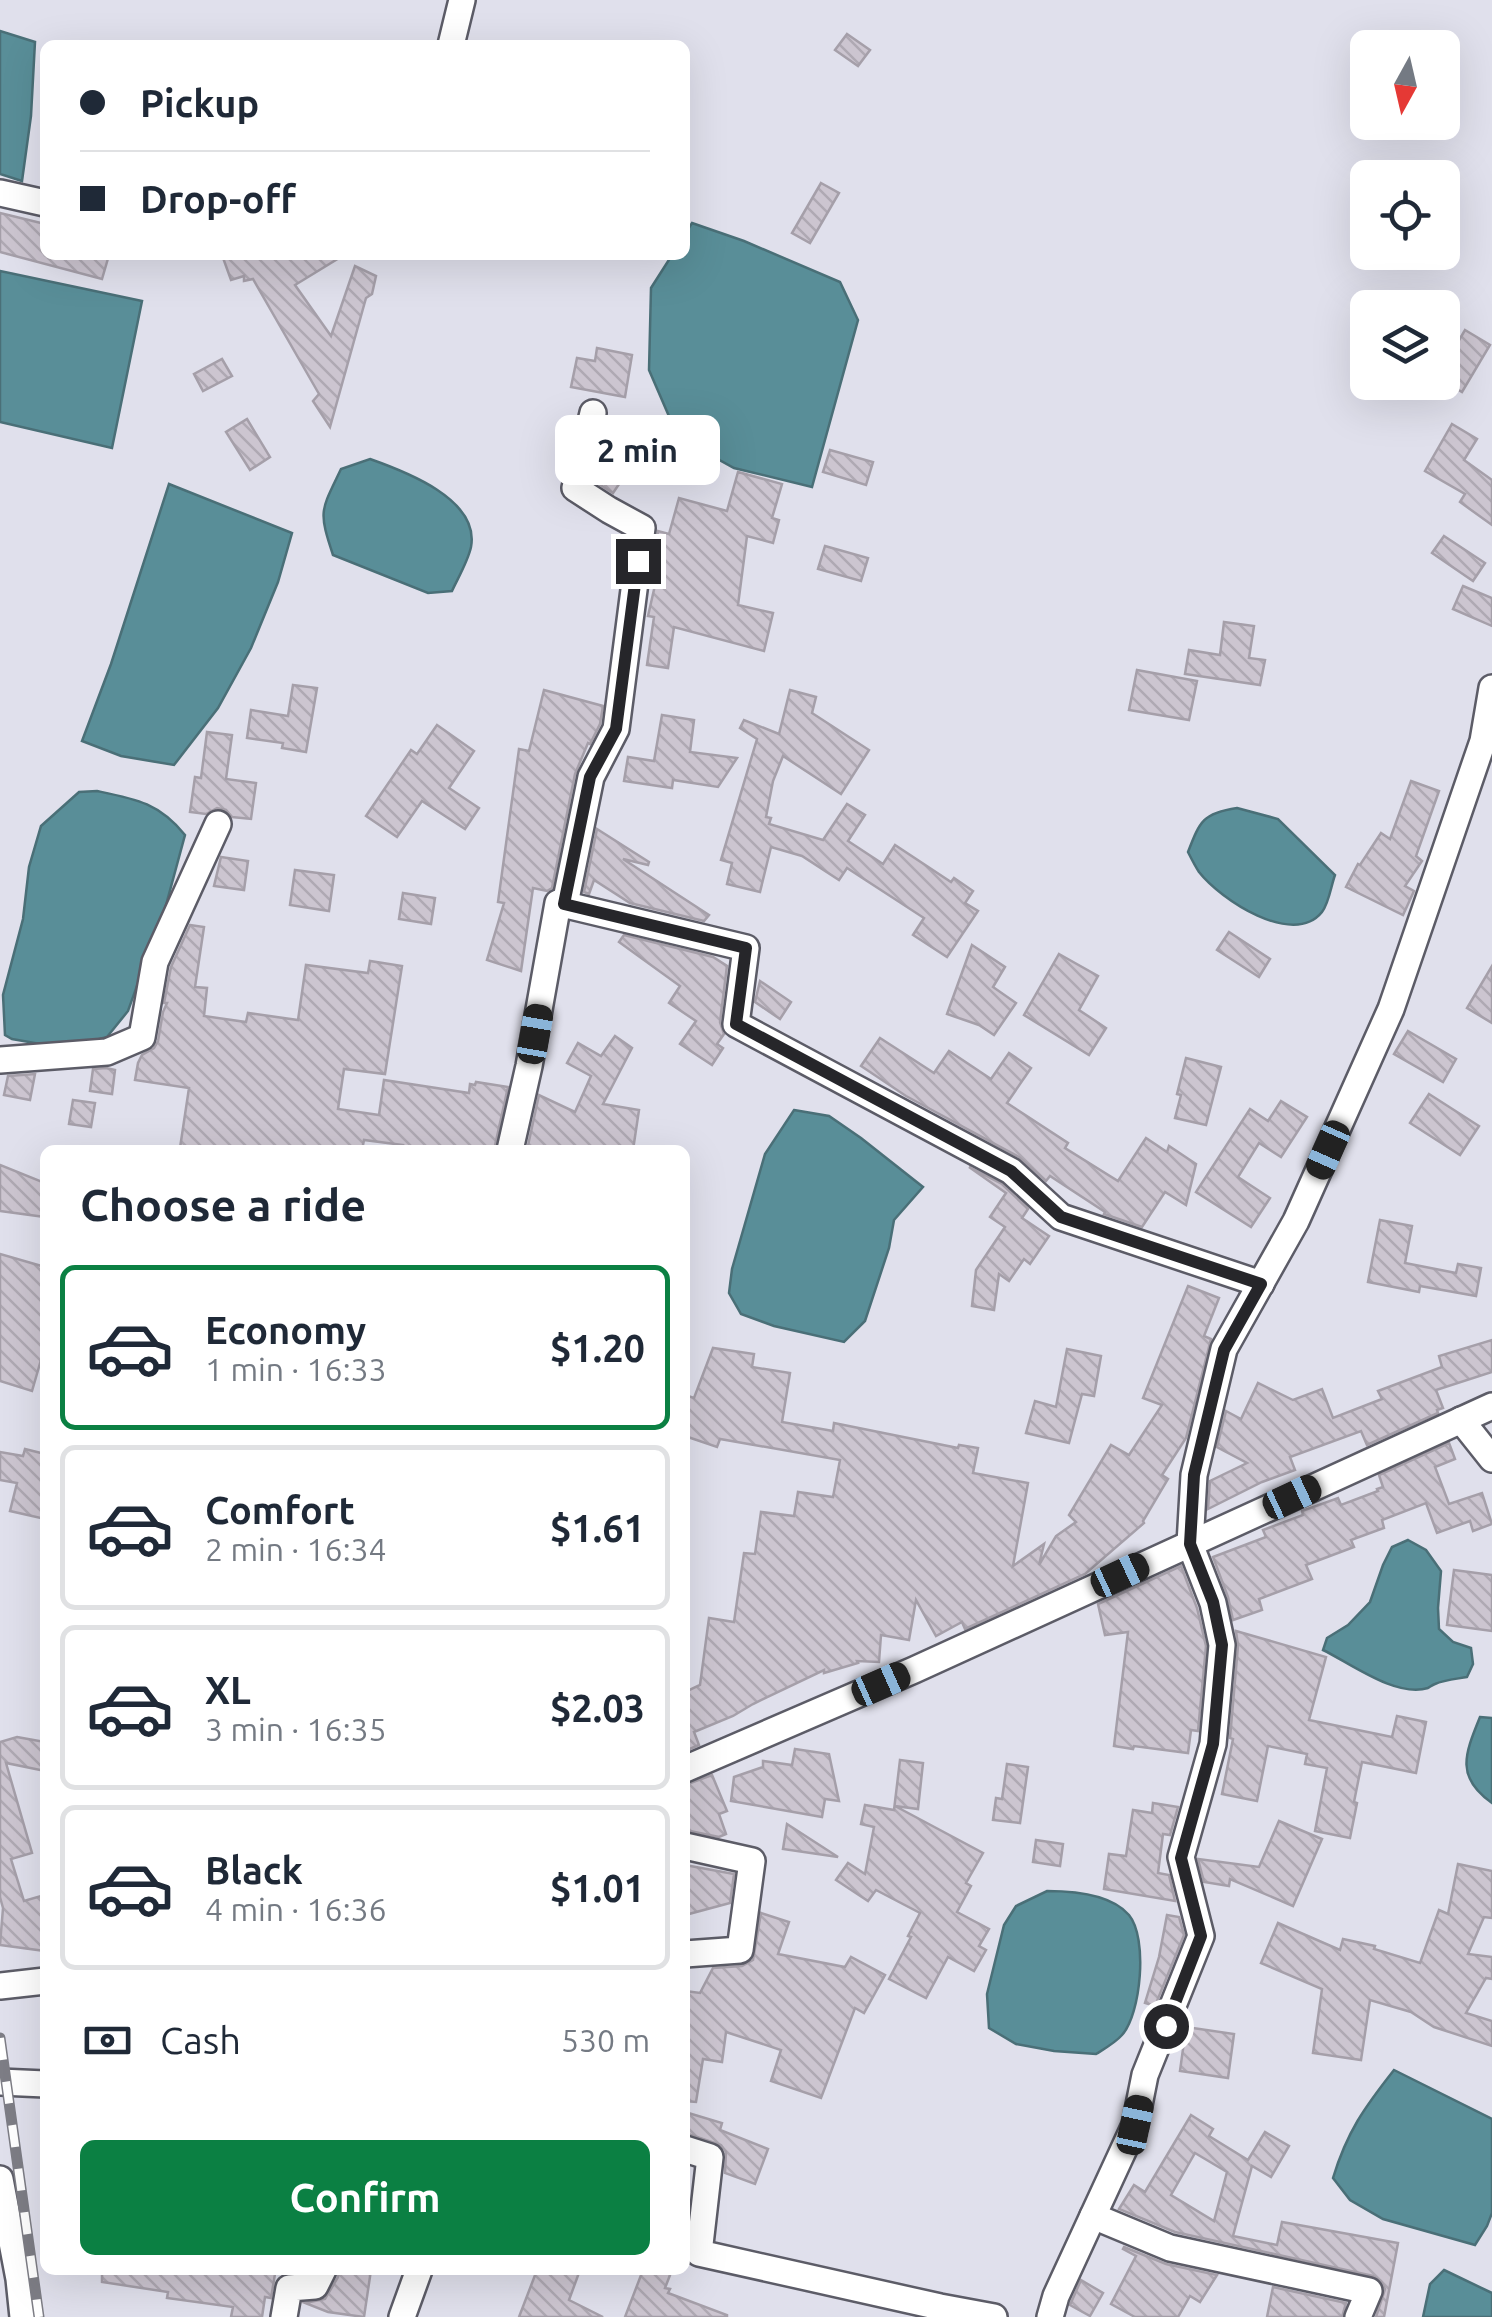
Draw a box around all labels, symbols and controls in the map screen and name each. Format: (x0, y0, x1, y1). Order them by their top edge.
north arrow (1350, 30, 1460, 140)
map controls (1350, 30, 1460, 400)
text: Pickup (140, 82, 259, 124)
button: locate (1350, 160, 1460, 270)
text: Drop-off (140, 178, 296, 220)
button: layers (1350, 290, 1460, 400)
callout: 2 min (556, 416, 720, 486)
text: 2 min (597, 432, 678, 468)
route end (616, 539, 661, 584)
car (515, 1002, 555, 1066)
car (1302, 1116, 1354, 1184)
text: Choose a ride (80, 1179, 366, 1230)
icon: car (85, 1303, 175, 1393)
text: Economy (205, 1309, 366, 1351)
text: $1.20 (550, 1327, 645, 1369)
text: 1 min · 16:33 (205, 1351, 387, 1387)
car (1258, 1471, 1326, 1523)
icon: car (85, 1483, 175, 1573)
text: Comfort (205, 1489, 355, 1531)
text: $1.61 (550, 1507, 645, 1549)
text: 2 min · 16:34 (205, 1531, 387, 1567)
car (1086, 1549, 1154, 1601)
car (847, 1658, 915, 1710)
icon: car (85, 1663, 175, 1753)
text: XL (205, 1669, 251, 1711)
text: $2.03 (550, 1687, 645, 1729)
text: 3 min · 16:35 (205, 1711, 387, 1747)
icon: car (85, 1843, 175, 1933)
text: Black (205, 1849, 303, 1891)
text: $1.01 (550, 1867, 645, 1909)
text: 4 min · 16:36 (205, 1891, 387, 1927)
route start (1144, 2004, 1189, 2049)
icon: cash (80, 2013, 135, 2068)
text: Cash (160, 2019, 241, 2061)
text: 530 m (561, 2022, 650, 2058)
car (1114, 2093, 1156, 2157)
button: Confirm (80, 2140, 650, 2255)

